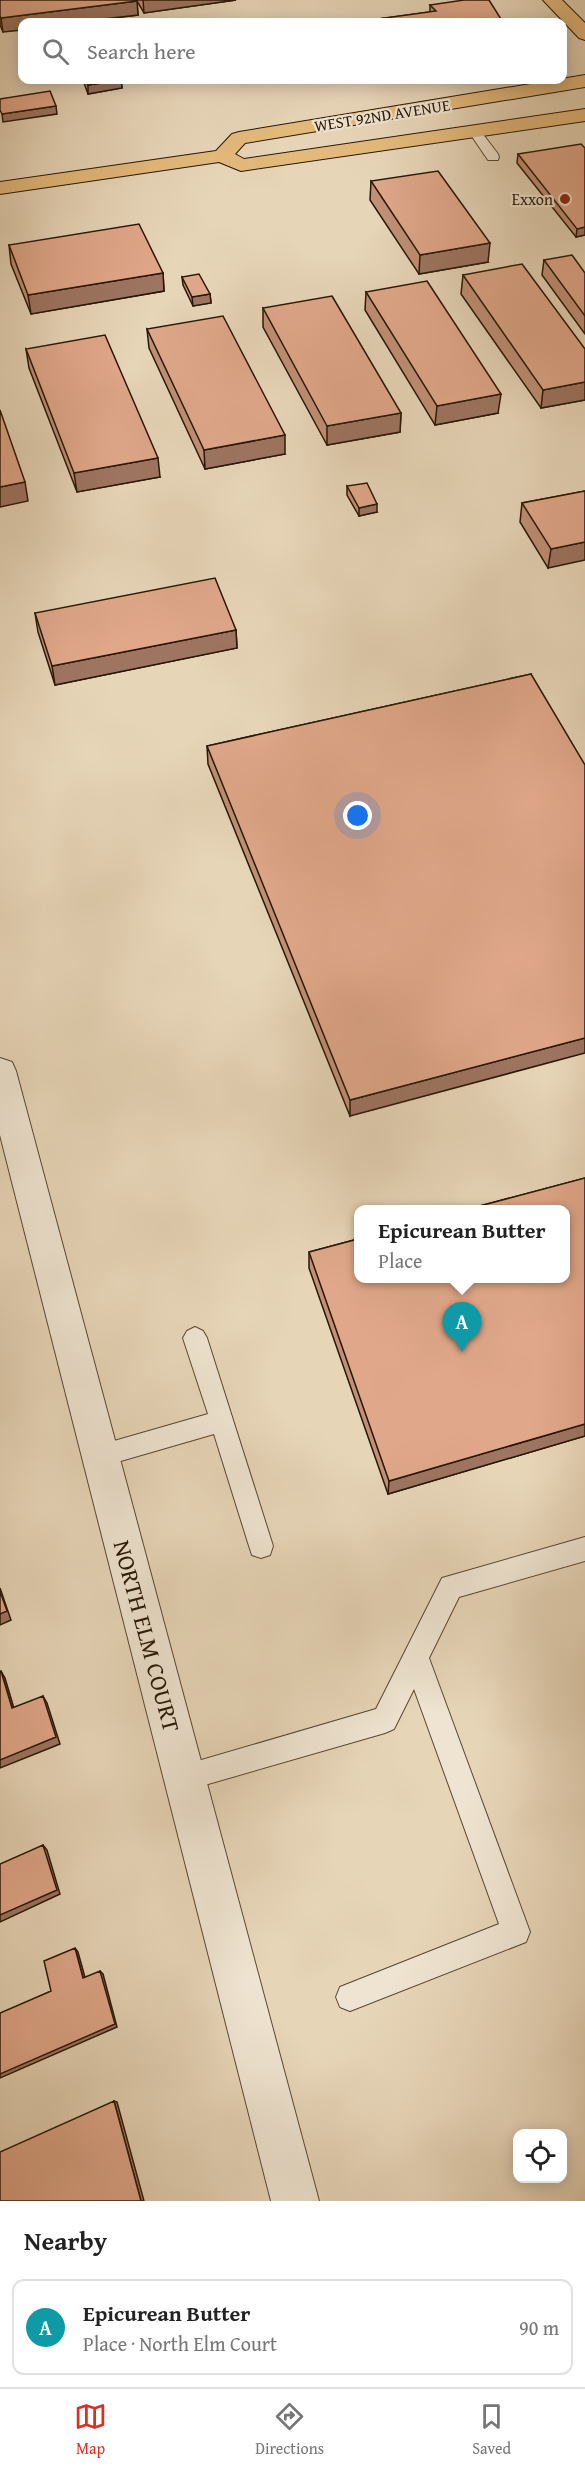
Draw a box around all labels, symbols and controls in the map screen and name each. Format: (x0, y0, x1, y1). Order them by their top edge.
search box (18, 18, 567, 84)
icon: search (39, 35, 72, 68)
text: Search here (87, 35, 196, 67)
street label: WEST 92ND AVENUE (312, 92, 452, 138)
place label: Exxon (512, 187, 553, 211)
marker: Exxon (558, 192, 572, 206)
your location (343, 801, 372, 830)
popup (354, 1205, 570, 1283)
text: Epicurean Butter (378, 1214, 546, 1246)
text: Place (378, 1246, 422, 1275)
pin: A (442, 1302, 482, 1352)
street label: NORTH ELM COURT (105, 1536, 189, 1736)
map controls (513, 2129, 567, 2183)
button: locate (513, 2129, 567, 2183)
text: Nearby (24, 2221, 107, 2260)
text: Epicurean Butter (83, 2297, 250, 2329)
text: A (39, 2313, 52, 2342)
text: 90 m (519, 2313, 559, 2342)
text: Place · North Elm Court (83, 2329, 277, 2358)
tab: Map (74, 2400, 107, 2460)
tab: Directions (255, 2400, 324, 2460)
tab: Saved (472, 2400, 511, 2460)

